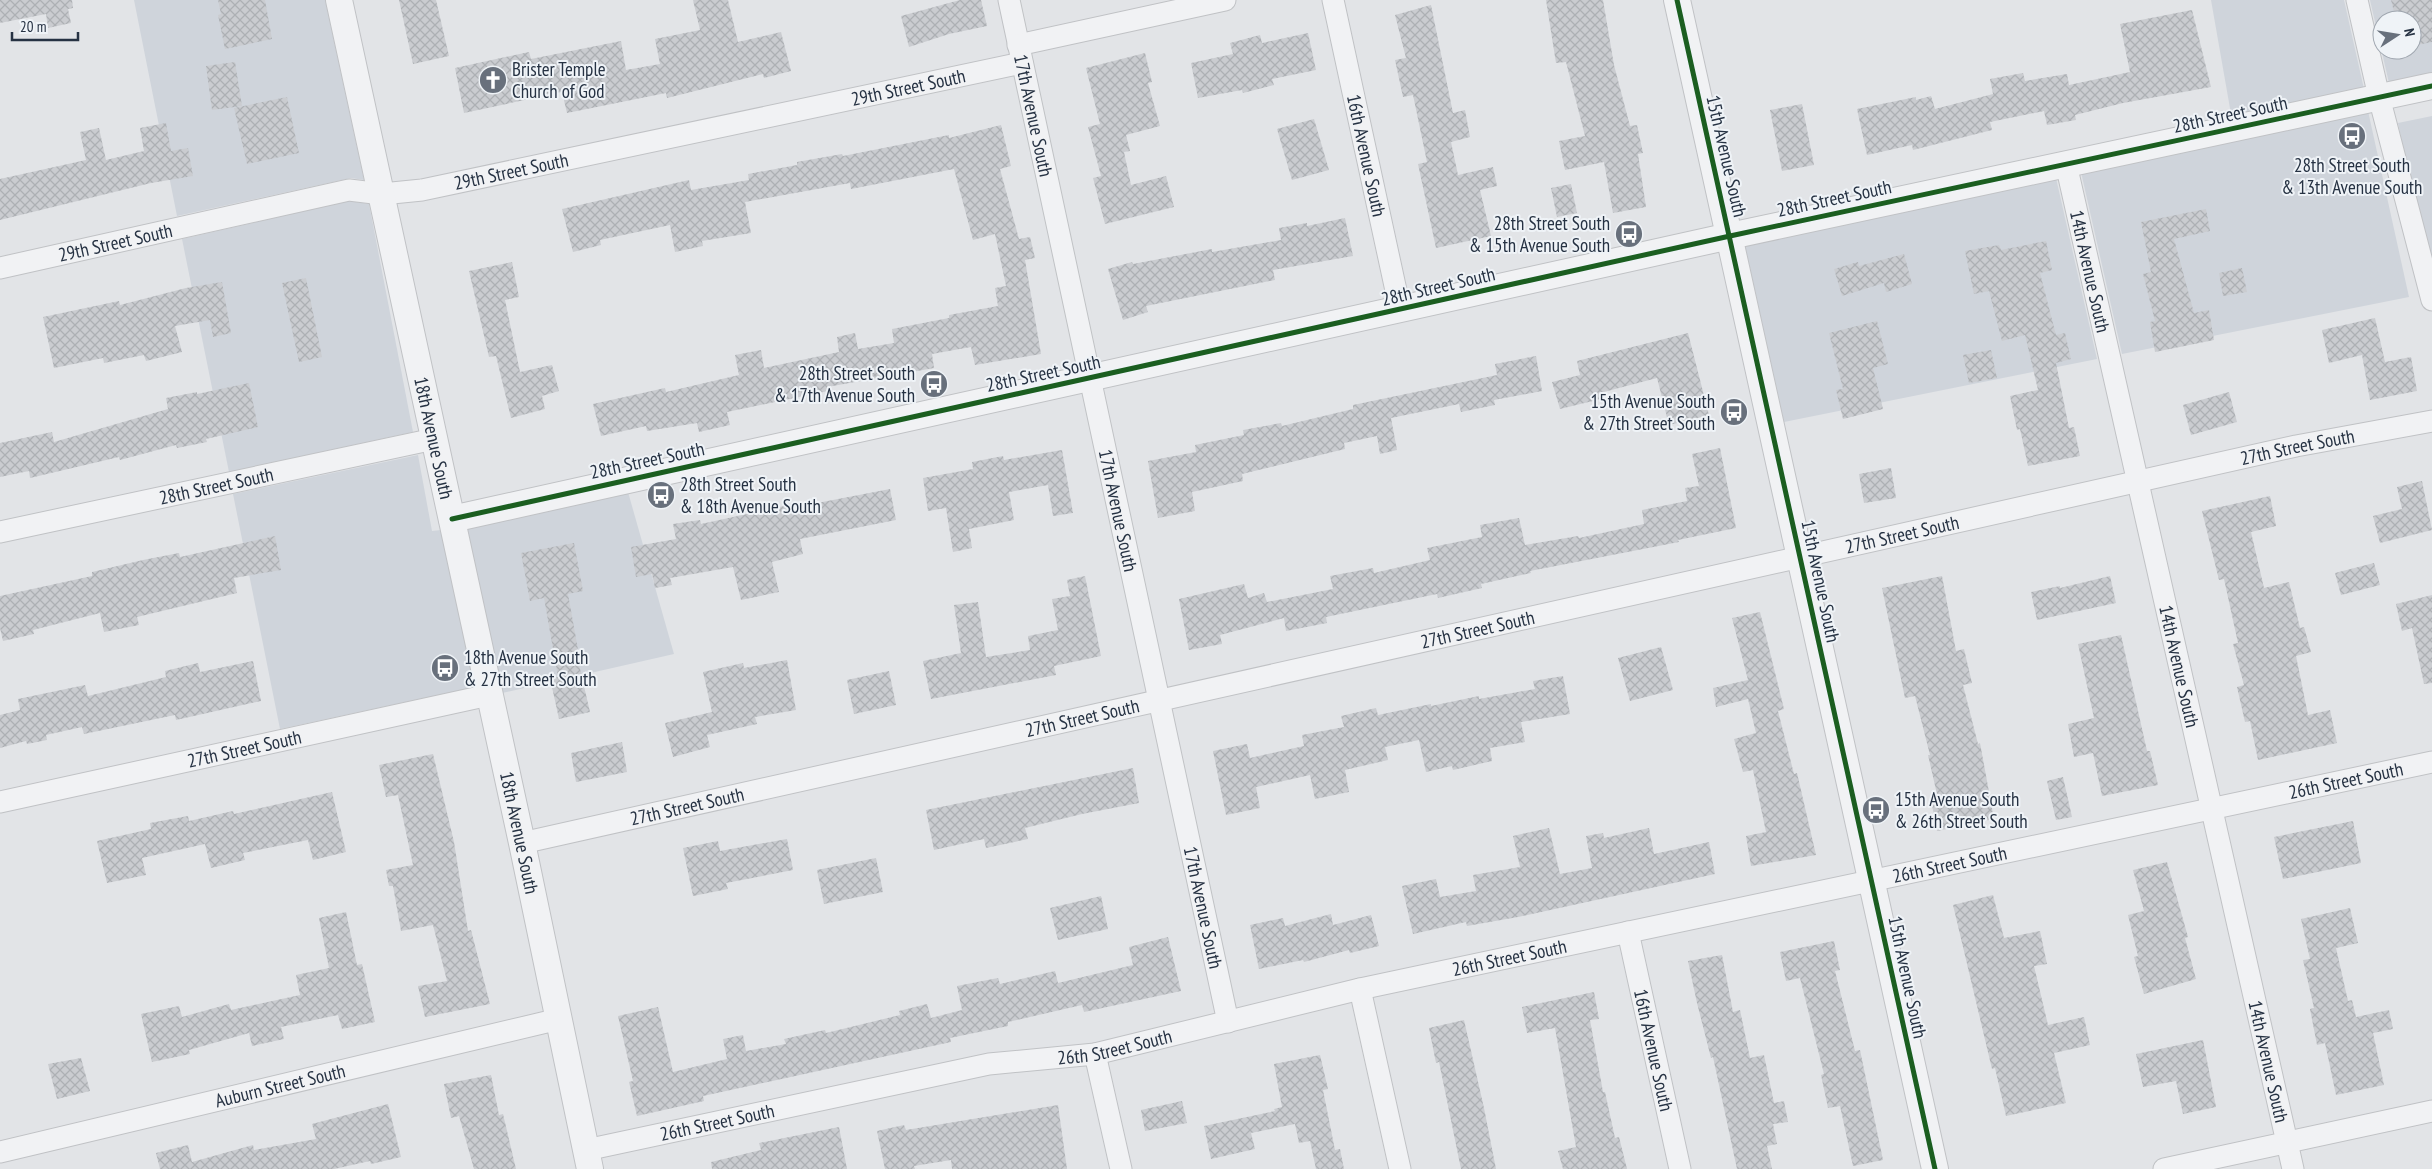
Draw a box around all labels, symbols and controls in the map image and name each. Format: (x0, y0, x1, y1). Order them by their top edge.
scale bar (12, 10, 79, 42)
north arrow (2372, 10, 2422, 60)
text: 20 m (20, 17, 46, 36)
text: N (2400, 27, 2419, 38)
street label: 17th Avenue South (1009, 52, 1058, 179)
place label: Brister Temple Church of God (512, 57, 606, 103)
street label: 29th Street South (849, 63, 968, 111)
church icon: Brister Temple Church of God (478, 65, 508, 95)
street label: 28th Street South (2171, 90, 2289, 138)
street label: 16th Avenue South (1342, 92, 1392, 219)
street label: 15th Avenue South (1701, 93, 1753, 219)
bus stop icon: 28th Street South & 13th Avenue South (2337, 121, 2367, 151)
street label: 29th Street South (452, 147, 570, 195)
place label: 28th Street South & 13th Avenue South (2282, 153, 2422, 199)
street label: 28th Street South (1775, 174, 1893, 222)
street label: 14th Avenue South (2065, 208, 2116, 335)
place label: 28th Street South & 15th Avenue South (1469, 211, 1610, 257)
street label: 29th Street South (56, 218, 175, 267)
bus stop icon: 28th Street South & 15th Avenue South (1614, 219, 1644, 249)
street label: 28th Street South (1379, 261, 1497, 311)
street label: 28th Street South (984, 349, 1102, 397)
place label: 28th Street South & 17th Avenue South (774, 361, 915, 407)
bus stop icon: 28th Street South & 17th Avenue South (919, 369, 949, 399)
street label: 18th Avenue South (409, 374, 459, 501)
place label: 15th Avenue South & 27th Street South (1582, 389, 1715, 435)
bus stop icon: 15th Avenue South & 27th Street South (1719, 397, 1749, 427)
street label: 27th Street South (2238, 423, 2356, 470)
street label: 28th Street South (588, 436, 706, 484)
street label: 17th Avenue South (1094, 447, 1143, 574)
street label: 28th Street South (157, 462, 276, 510)
place label: 28th Street South & 18th Avenue South (680, 472, 821, 518)
bus stop icon: 28th Street South & 18th Avenue South (646, 480, 676, 510)
street label: 27th Street South (1843, 510, 1961, 559)
street label: 15th Avenue South (1796, 518, 1846, 644)
street label: 14th Avenue South (2154, 603, 2205, 730)
street label: 27th Street South (1418, 605, 1537, 654)
place label: 18th Avenue South & 27th Street South (464, 645, 597, 691)
bus stop icon: 18th Avenue South & 27th Street South (430, 653, 460, 683)
street label: 27th Street South (1023, 693, 1141, 742)
street label: 27th Street South (185, 724, 304, 773)
street label: 26th Street South (2286, 756, 2405, 804)
street label: 18th Avenue South (495, 769, 544, 896)
street label: 27th Street South (628, 782, 746, 830)
place label: 15th Avenue South & 26th Street South (1895, 787, 2028, 833)
bus stop icon: 15th Avenue South & 26th Street South (1861, 795, 1891, 825)
street label: 26th Street South (1890, 840, 2009, 888)
street label: 17th Avenue South (1179, 844, 1228, 971)
street label: 15th Avenue South (1883, 914, 1933, 1040)
street label: 26th Street South (1450, 934, 1569, 981)
street label: 16th Avenue South (1629, 987, 1679, 1114)
street label: 14th Avenue South (2243, 998, 2294, 1125)
street label: 26th Street South (1056, 1024, 1174, 1069)
street label: Auburn Street South (213, 1058, 348, 1112)
street label: 26th Street South (658, 1098, 776, 1146)

